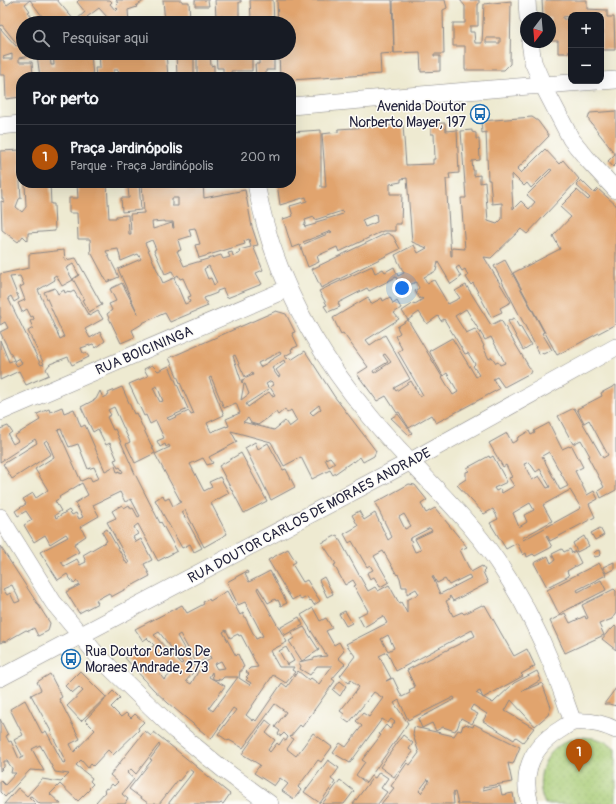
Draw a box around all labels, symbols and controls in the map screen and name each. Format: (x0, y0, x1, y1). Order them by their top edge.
north arrow (520, 12, 556, 48)
map controls (568, 12, 604, 84)
button: + (568, 12, 604, 48)
search box (16, 16, 296, 60)
icon: search (30, 27, 52, 49)
text: Pesquisar aqui (62, 29, 148, 48)
button: − (568, 48, 604, 84)
text: Por perto (32, 88, 99, 109)
place label: Avenida Doutor Norberto Mayer, 197 (349, 98, 467, 131)
bus stop icon: Avenida Doutor Norberto Mayer, 197 (469, 103, 491, 125)
text: Praça Jardinópolis (70, 139, 182, 158)
text: 1 (42, 149, 48, 165)
text: 200 m (241, 149, 280, 165)
text: Parque · Praça Jardinópolis (70, 158, 213, 174)
your location (392, 278, 412, 298)
street label: RUA BOICININGA (93, 322, 195, 379)
street label: RUA DOUTOR CARLOS DE MORAES ANDRADE (185, 444, 433, 587)
place label: Rua Doutor Carlos De Moraes Andrade, 273 (85, 643, 210, 676)
bus stop icon: Rua Doutor Carlos De Moraes Andrade, 273 (60, 648, 82, 670)
pin: 1 (566, 739, 592, 772)

